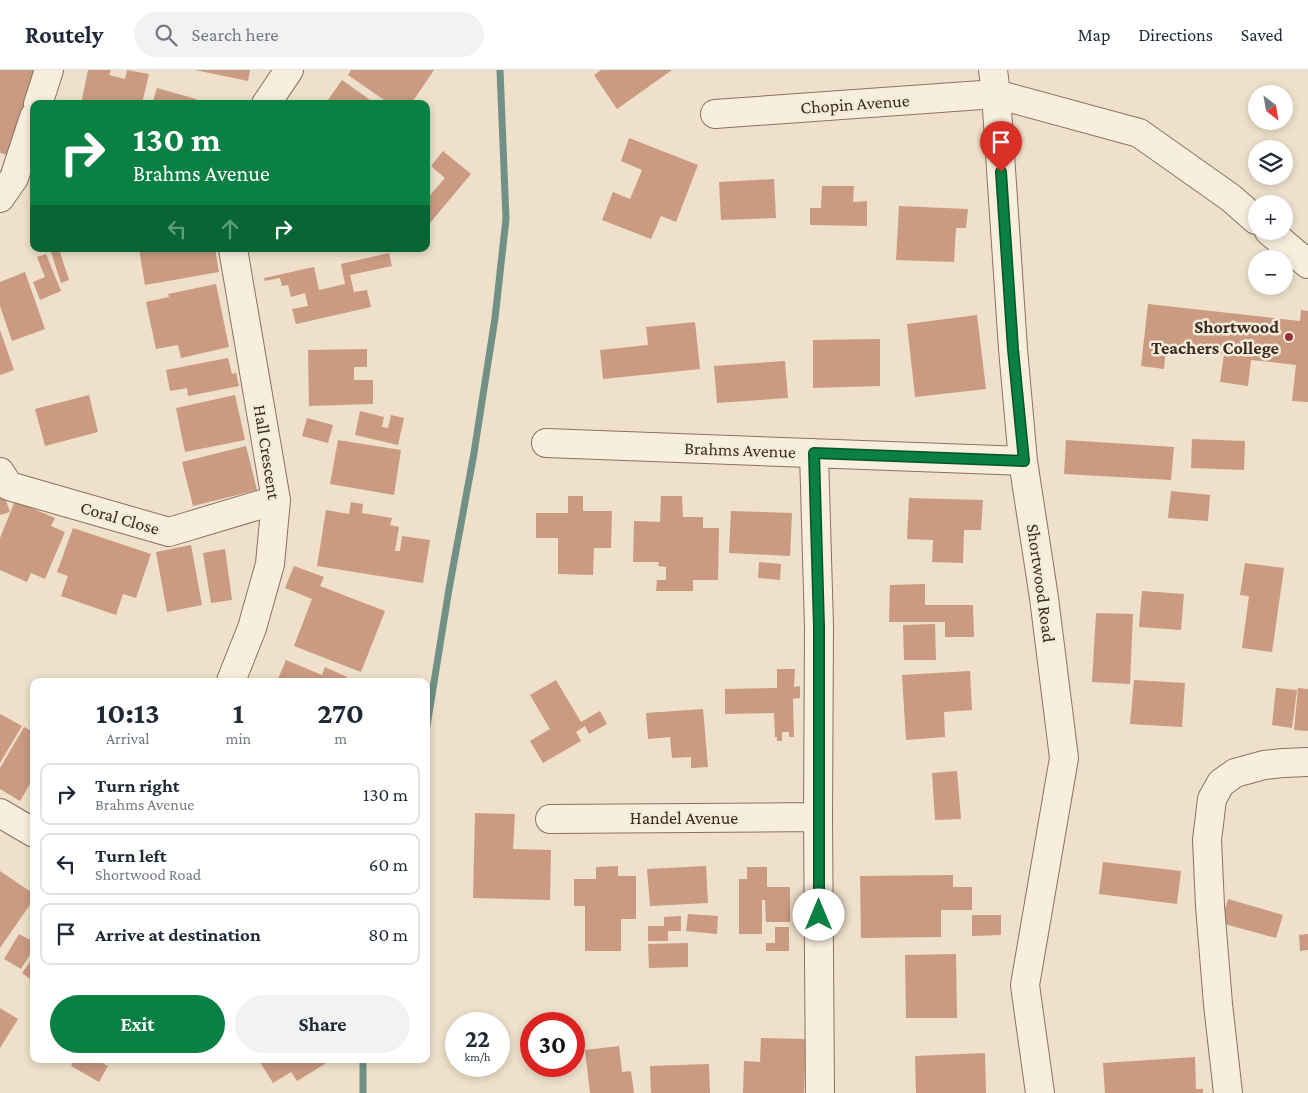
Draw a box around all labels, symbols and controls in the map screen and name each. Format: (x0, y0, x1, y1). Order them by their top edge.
search box (134, 12, 484, 57)
text: Routely (25, 21, 104, 48)
icon: search (152, 21, 180, 49)
text: Search here (192, 24, 279, 45)
text: Map (1078, 25, 1110, 45)
text: Directions (1138, 25, 1213, 45)
text: Saved (1241, 25, 1283, 45)
north arrow (1248, 85, 1292, 130)
map controls (1248, 85, 1293, 295)
street label: Chopin Avenue (800, 90, 910, 118)
icon: right (50, 120, 115, 185)
text: 130 m (133, 120, 221, 159)
pin (980, 121, 1022, 172)
icon: arrive (987, 128, 1015, 156)
button: layers (1248, 140, 1293, 185)
text: Brahms Avenue (133, 161, 270, 186)
button: + (1248, 195, 1293, 240)
icon: left (163, 215, 191, 243)
icon: ahead (216, 215, 244, 243)
icon: right (269, 215, 297, 243)
button: − (1248, 250, 1293, 295)
place label: Shortwood Teachers College (1151, 317, 1279, 358)
marker: Shortwood Teachers College (1283, 331, 1295, 343)
street label: Hall Crescent (250, 403, 285, 502)
street label: Brahms Avenue (684, 438, 796, 462)
street label: Coral Close (78, 497, 162, 539)
street label: Shortwood Road (1023, 522, 1059, 644)
text: 10:13 (96, 696, 160, 729)
text: 1 (233, 696, 244, 729)
text: 270 (317, 696, 364, 729)
text: Arrival (106, 730, 150, 747)
text: min (226, 730, 251, 747)
text: m (334, 730, 347, 747)
text: Turn right (95, 775, 180, 796)
icon: right (52, 780, 80, 808)
text: 130 m (363, 784, 408, 805)
text: Brahms Avenue (95, 796, 194, 813)
street label: Handel Avenue (630, 808, 738, 828)
text: Turn left (95, 845, 167, 866)
icon: left (52, 850, 80, 878)
text: 60 m (369, 854, 408, 875)
text: Shortwood Road (95, 866, 201, 883)
position arrow (792, 888, 844, 940)
icon: arrive (52, 920, 80, 948)
text: Arrive at destination (95, 924, 261, 945)
text: 80 m (368, 924, 408, 945)
button: Exit (50, 995, 225, 1053)
button: Share (235, 995, 410, 1053)
speed limit sign: 30 (520, 1012, 585, 1077)
text: 22 (465, 1025, 490, 1052)
text: km/h (465, 1050, 490, 1064)

